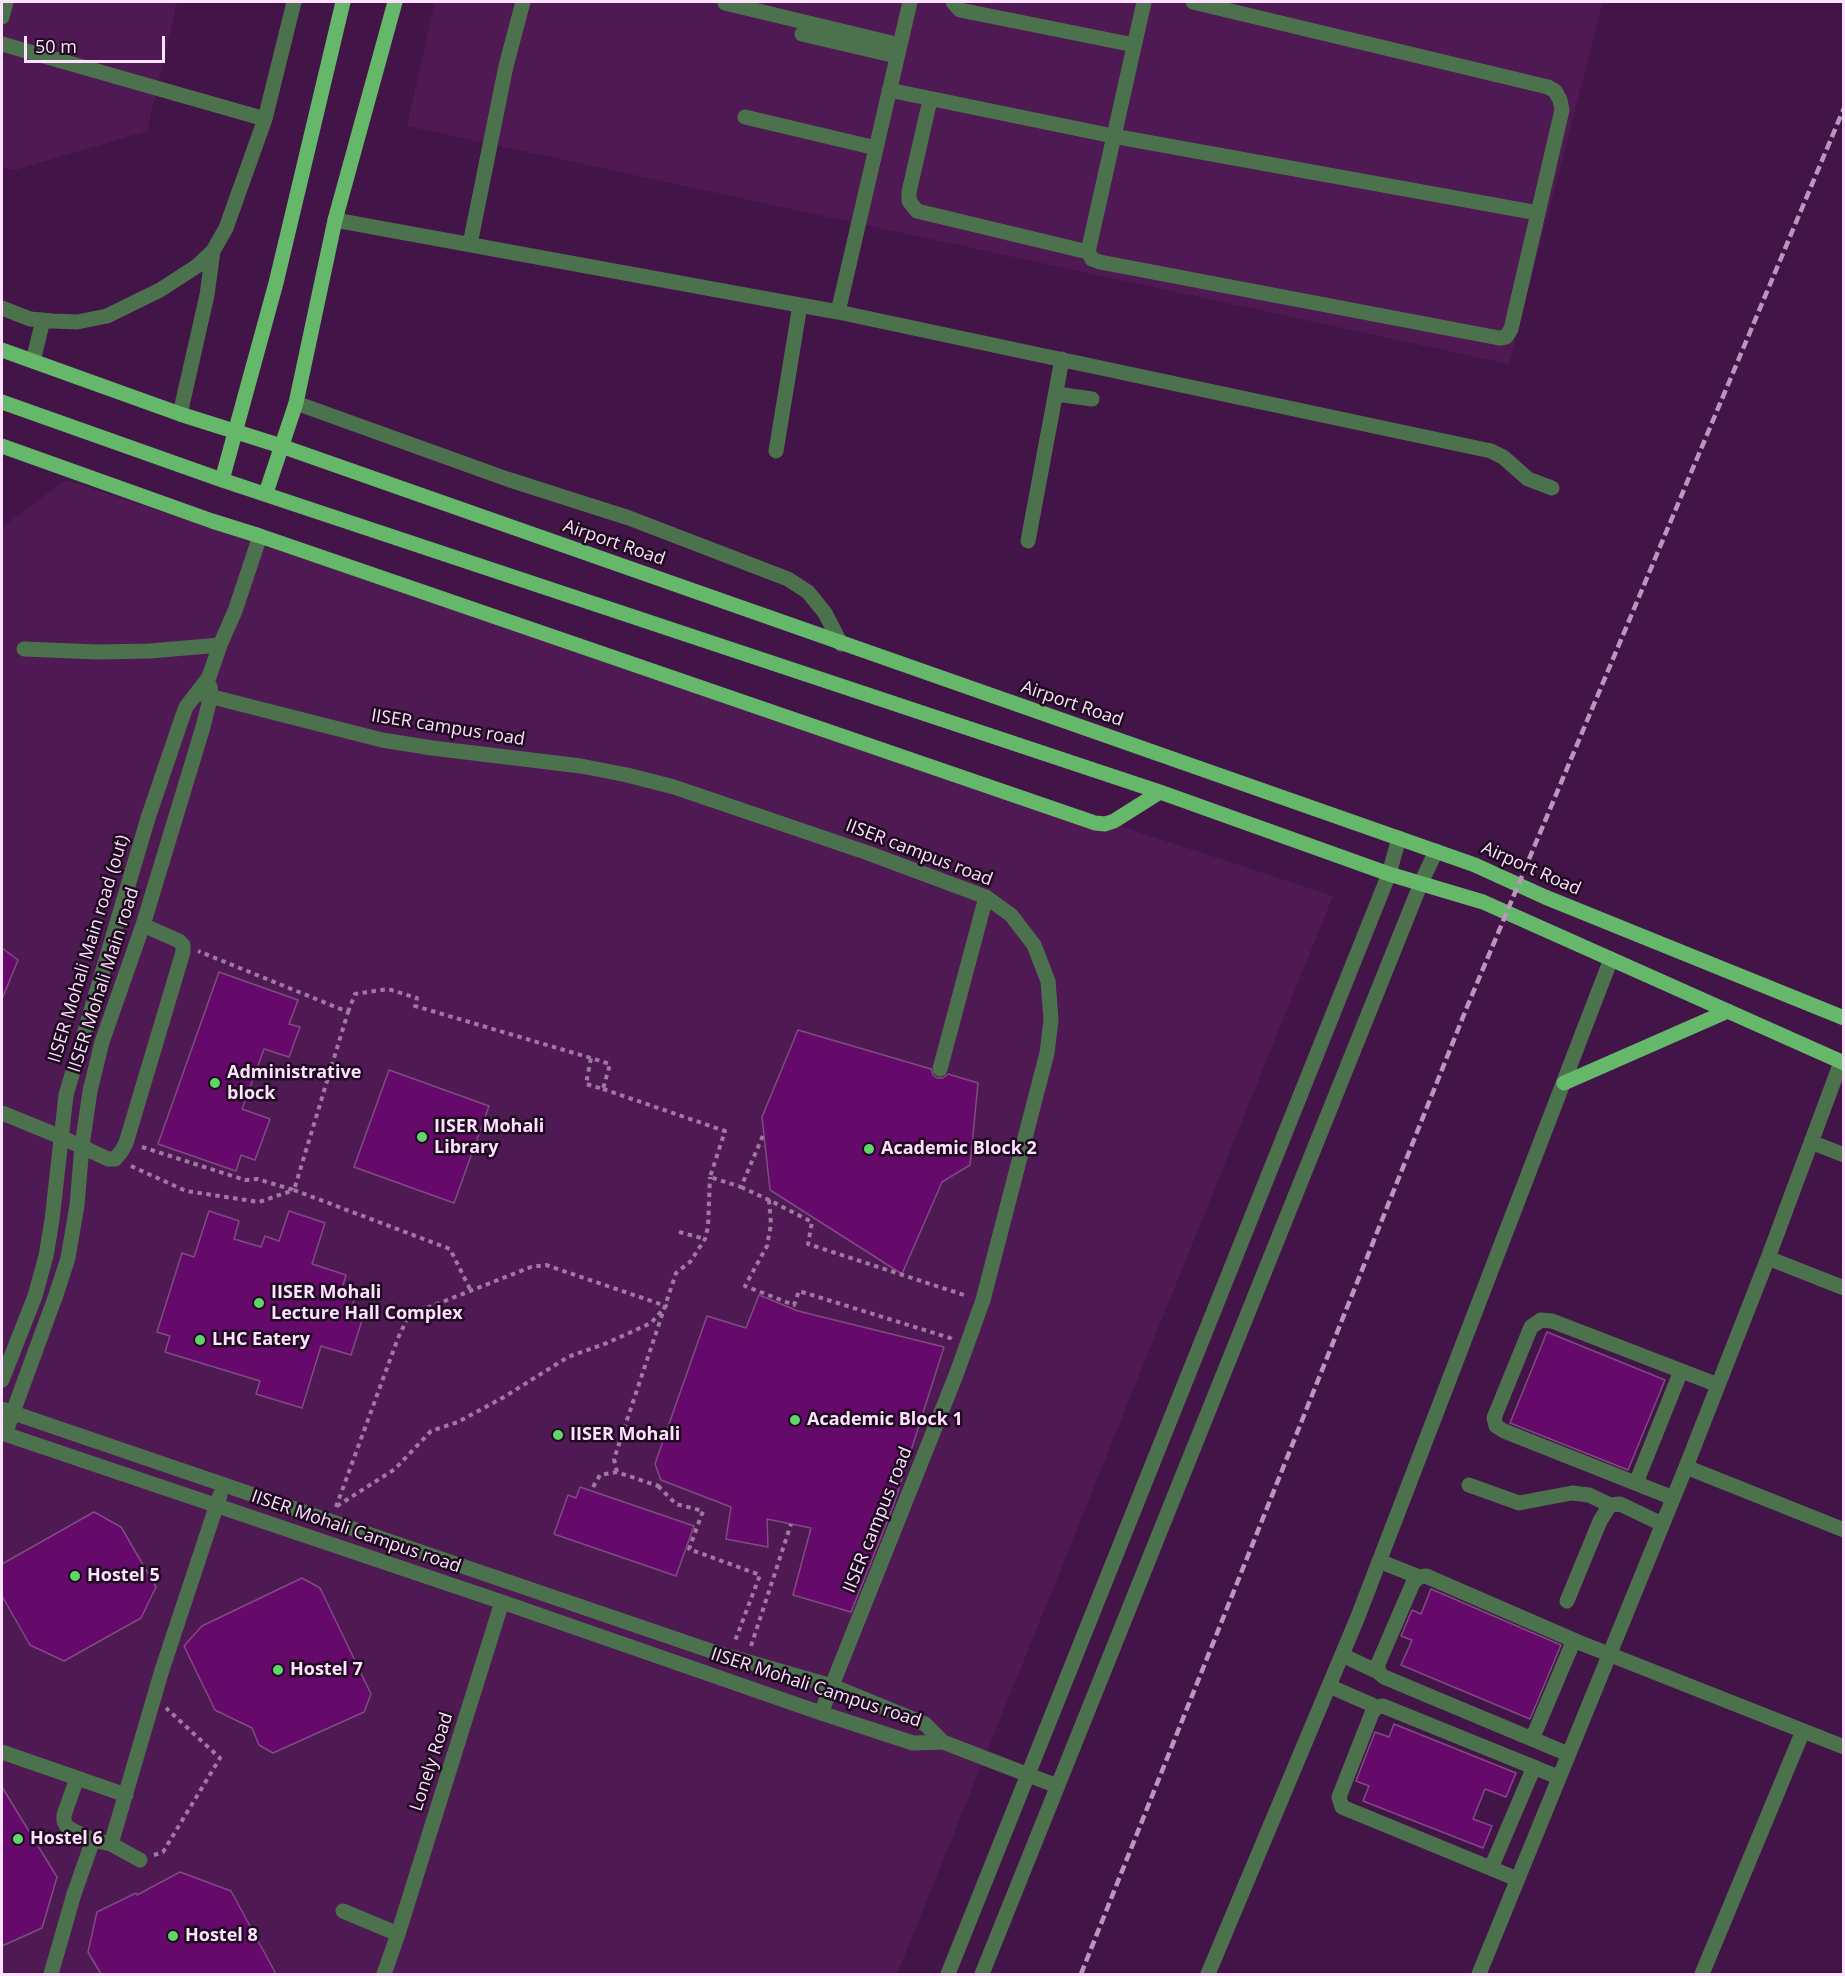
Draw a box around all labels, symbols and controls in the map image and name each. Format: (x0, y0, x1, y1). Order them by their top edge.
scale bar (27, 24, 168, 62)
text: 50 m (35, 34, 77, 58)
street label: Airport Road (560, 515, 668, 571)
street label: Airport Road (1018, 676, 1126, 732)
street label: IISER campus road (370, 705, 526, 751)
street label: IISER campus road (843, 815, 995, 891)
street label: IISER Mohali Main road (out) (44, 833, 134, 1065)
street label: Airport Road (1478, 837, 1584, 901)
street label: IISER Mohali Main road (64, 885, 144, 1075)
place label: Administrative block (227, 1062, 361, 1104)
marker: Administrative block (208, 1076, 222, 1090)
place label: IISER Mohali Library (434, 1116, 544, 1158)
marker: IISER Mohali Library (415, 1130, 429, 1144)
place label: Academic Block 2 (881, 1138, 1037, 1160)
marker: Academic Block 2 (862, 1142, 876, 1156)
place label: IISER Mohali Lecture Hall Complex (271, 1282, 463, 1324)
marker: IISER Mohali Lecture Hall Complex (252, 1296, 266, 1310)
place label: LHC Eatery (212, 1329, 310, 1351)
marker: LHC Eatery (193, 1333, 207, 1347)
place label: Academic Block 1 (807, 1409, 963, 1431)
marker: Academic Block 1 (788, 1413, 802, 1427)
place label: IISER Mohali (570, 1424, 680, 1446)
marker: IISER Mohali (551, 1428, 565, 1442)
street label: IISER campus road (839, 1444, 917, 1596)
street label: IISER Mohali Campus road (248, 1486, 464, 1578)
place label: Hostel 5 (87, 1565, 160, 1587)
marker: Hostel 5 (68, 1569, 82, 1583)
street label: IISER Mohali Campus road (708, 1644, 924, 1732)
place label: Hostel 7 (290, 1659, 363, 1681)
marker: Hostel 7 (271, 1663, 285, 1677)
street label: Lonely Road (406, 1710, 458, 1814)
place label: Hostel 6 (30, 1828, 103, 1850)
marker: Hostel 6 (11, 1832, 25, 1846)
place label: Hostel 8 (185, 1925, 258, 1947)
marker: Hostel 8 (166, 1929, 180, 1943)

